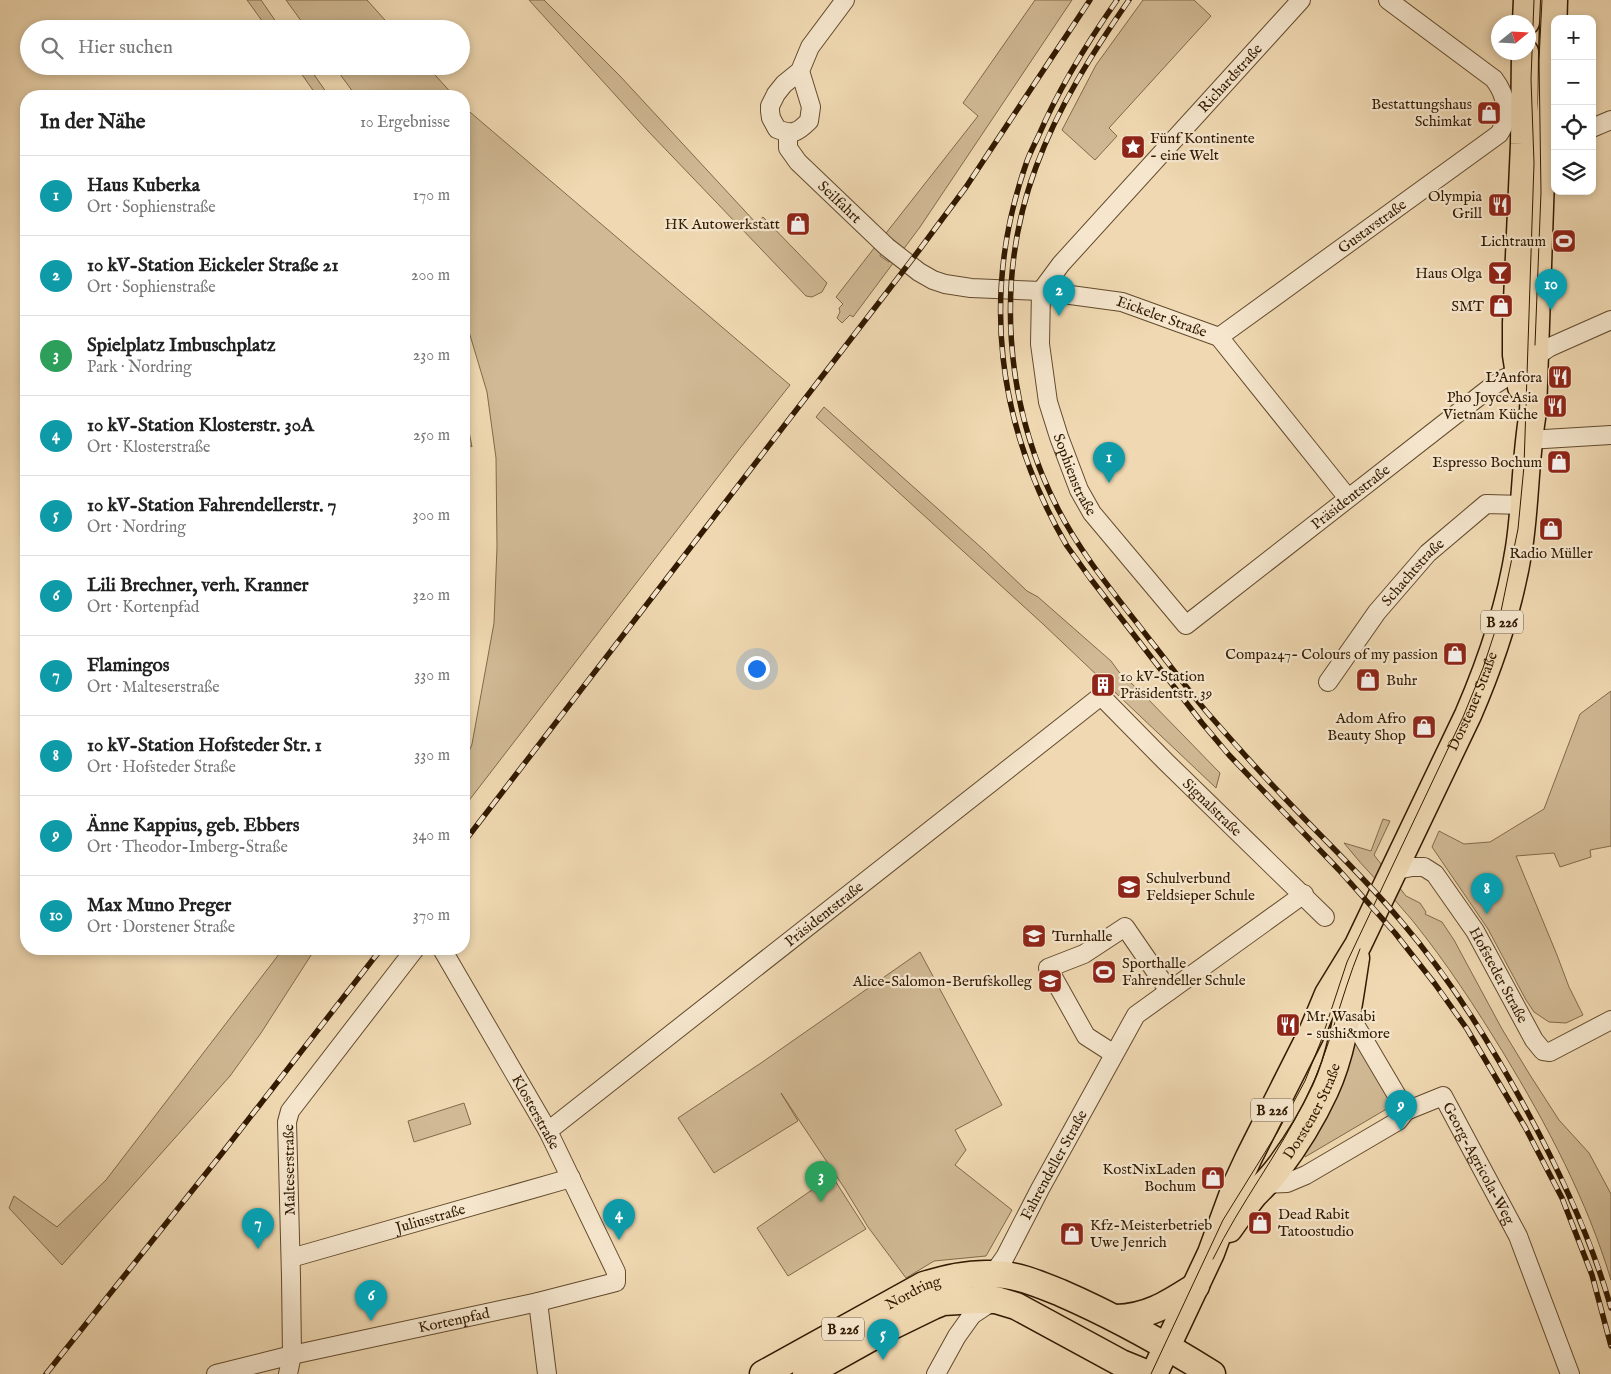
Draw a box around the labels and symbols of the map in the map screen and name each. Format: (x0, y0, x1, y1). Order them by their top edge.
north arrow (1491, 15, 1536, 60)
street label: Richardstraße (1194, 40, 1267, 117)
place label: Bestattungshaus Schimkat (1371, 95, 1472, 131)
shop icon: Bestattungshaus Schimkat (1476, 100, 1502, 126)
place label: Fünf Kontinente - eine Welt (1150, 129, 1255, 165)
place icon: Fünf Kontinente - eine Welt (1120, 134, 1146, 160)
street label: Seilfahrt (814, 177, 865, 228)
place label: Olympia Grill (1428, 187, 1483, 223)
restaurant icon: Olympia Grill (1487, 192, 1513, 218)
street label: Gustavstraße (1334, 195, 1410, 258)
shop icon: HK Autowerkstatt (785, 211, 811, 237)
place label: HK Autowerkstatt (665, 215, 780, 234)
sports icon: Lichtraum (1551, 228, 1577, 254)
place label: Lichtraum (1480, 232, 1546, 251)
bar icon: Haus Olga (1487, 260, 1513, 286)
place label: Haus Olga (1415, 264, 1483, 283)
pin: 10 (1535, 269, 1567, 310)
pin: 2 (1043, 275, 1075, 316)
street label: Eickeler Straße (1114, 292, 1209, 342)
shop icon: SMT (1488, 293, 1514, 319)
place label: SMT (1451, 297, 1484, 316)
restaurant icon: L'Anfora (1547, 364, 1573, 390)
place label: L'Anfora (1485, 368, 1543, 387)
place label: Pho Joyce Asia Vietnam Küche (1442, 388, 1539, 424)
restaurant icon: Pho Joyce Asia Vietnam Küche (1542, 393, 1568, 419)
street label: Sophienstraße (1049, 431, 1101, 519)
pin: 1 (1093, 442, 1125, 483)
shop icon: Espresso Bochum (1546, 449, 1572, 475)
place label: Espresso Bochum (1432, 453, 1542, 472)
street label: Präsidentstraße (1307, 460, 1394, 534)
shop icon: Radio Müller (1538, 516, 1564, 542)
street label: Schachtstraße (1377, 534, 1448, 610)
place label: Radio Müller (1509, 544, 1593, 563)
road number: B 226 (1481, 610, 1523, 634)
shop icon: Compa247- Colours of my passion (1442, 641, 1468, 667)
place label: Compa247- Colours of my passion (1225, 645, 1438, 664)
street label: Dorstener Straße (1443, 649, 1502, 754)
your location (744, 656, 770, 682)
place label: 10 kV-Station Präsidentstr. 39 (1120, 667, 1212, 703)
shop icon: Buhr (1355, 667, 1381, 693)
place label: Buhr (1386, 671, 1418, 690)
building icon: 10 kV-Station Präsidentstr. 39 (1090, 672, 1116, 698)
place label: Adom Afro Beauty Shop (1327, 709, 1406, 745)
shop icon: Adom Afro Beauty Shop (1411, 714, 1437, 740)
street label: Signalstraße (1178, 774, 1246, 841)
place label: Schulverbund Feldsieper Schule (1146, 869, 1255, 905)
pin: 8 (1471, 873, 1503, 914)
school or university icon: Schulverbund Feldsieper Schule (1116, 874, 1142, 900)
street label: Präsidentstraße (781, 877, 867, 951)
school or university icon: Turnhalle (1021, 923, 1047, 949)
street label: Hofsteder Straße (1465, 924, 1532, 1027)
place label: Turnhalle (1052, 927, 1113, 946)
place label: Sporthalle Fahrendeller Schule (1122, 954, 1246, 990)
sports icon: Sporthalle Fahrendeller Schule (1091, 959, 1117, 985)
school or university icon: Alice-Salomon-Berufskolleg (1037, 968, 1063, 994)
place label: Alice-Salomon-Berufskolleg (852, 972, 1033, 991)
place label: Mr. Wasabi - sushi&more (1306, 1007, 1390, 1043)
restaurant icon: Mr. Wasabi - sushi&more (1275, 1012, 1301, 1038)
street label: Dorstener Straße (1279, 1061, 1345, 1163)
street label: Klosterstraße (507, 1071, 564, 1153)
pin: 9 (1385, 1090, 1417, 1131)
road number: B 226 (1251, 1098, 1293, 1122)
street label: Georg-Agricola-Weg (1438, 1099, 1519, 1228)
street label: Fahrendeller Straße (1017, 1107, 1092, 1223)
street label: Malteserstraße (279, 1124, 300, 1216)
place label: KostNixLaden Bochum (1103, 1160, 1196, 1196)
pin: 3 (805, 1161, 837, 1202)
shop icon: KostNixLaden Bochum (1200, 1165, 1226, 1191)
pin: 4 (603, 1199, 635, 1240)
street label: Juliusstraße (392, 1200, 468, 1238)
place label: Dead Rabit Tatoostudio (1278, 1205, 1354, 1241)
pin: 7 (242, 1208, 274, 1249)
shop icon: Dead Rabit Tatoostudio (1247, 1210, 1273, 1236)
place label: Kfz-Meisterbetrieb Uwe Jenrich (1090, 1216, 1212, 1252)
shop icon: Kfz-Meisterbetrieb Uwe Jenrich (1059, 1221, 1085, 1247)
street label: Nordring (882, 1271, 944, 1314)
pin: 6 (355, 1280, 387, 1321)
street label: Kortenpfad (417, 1303, 492, 1338)
road number: B 226 (822, 1318, 864, 1340)
pin: 5 (867, 1319, 899, 1360)

